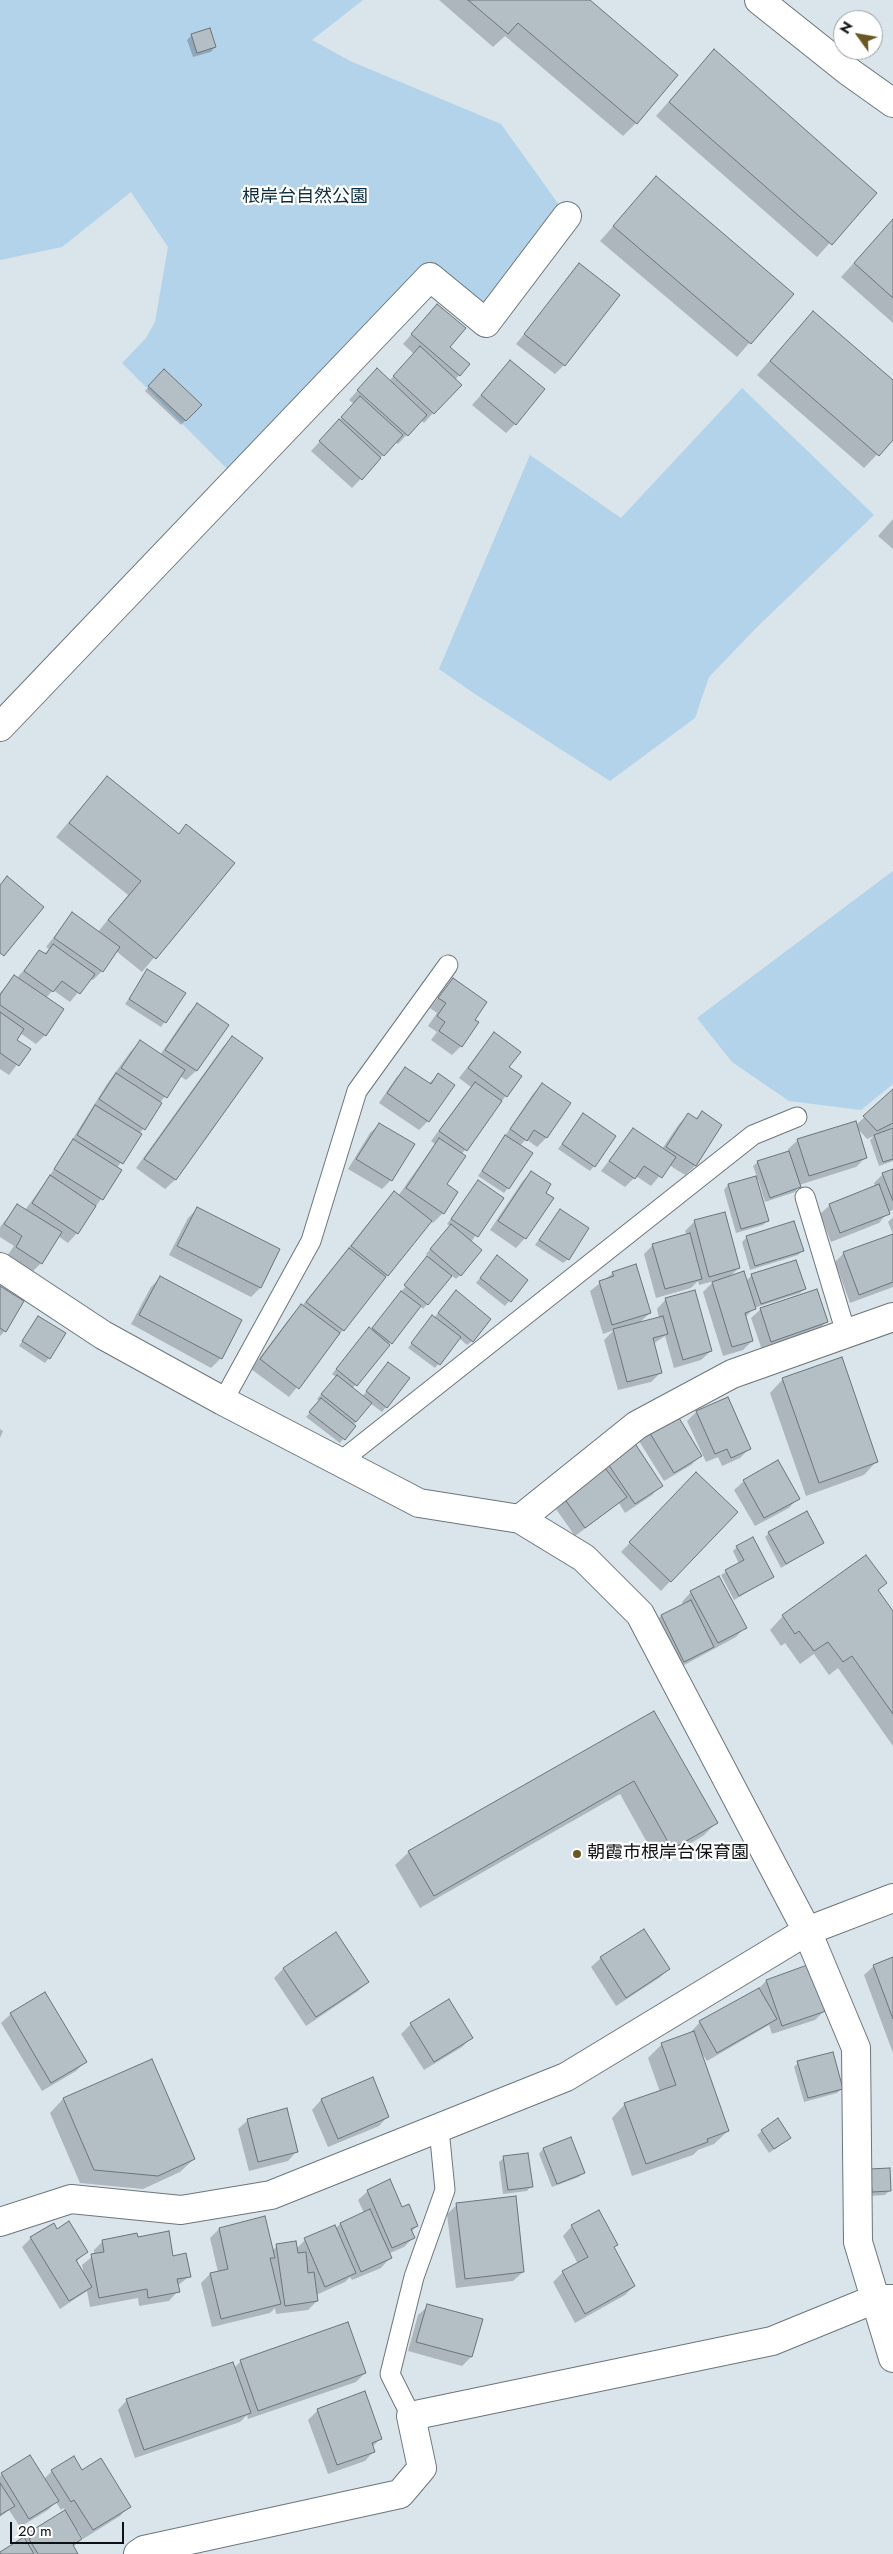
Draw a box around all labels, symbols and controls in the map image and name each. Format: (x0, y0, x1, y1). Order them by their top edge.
north arrow (833, 10, 883, 60)
text: N (835, 18, 858, 38)
park label: 根岸台自然公園 (242, 187, 368, 209)
place label: 朝霞市根岸台保育園 (587, 1843, 749, 1865)
marker: 朝霞市根岸台保育園 (571, 1848, 583, 1860)
scale bar (12, 2512, 126, 2544)
text: 20 m (18, 2520, 52, 2542)

